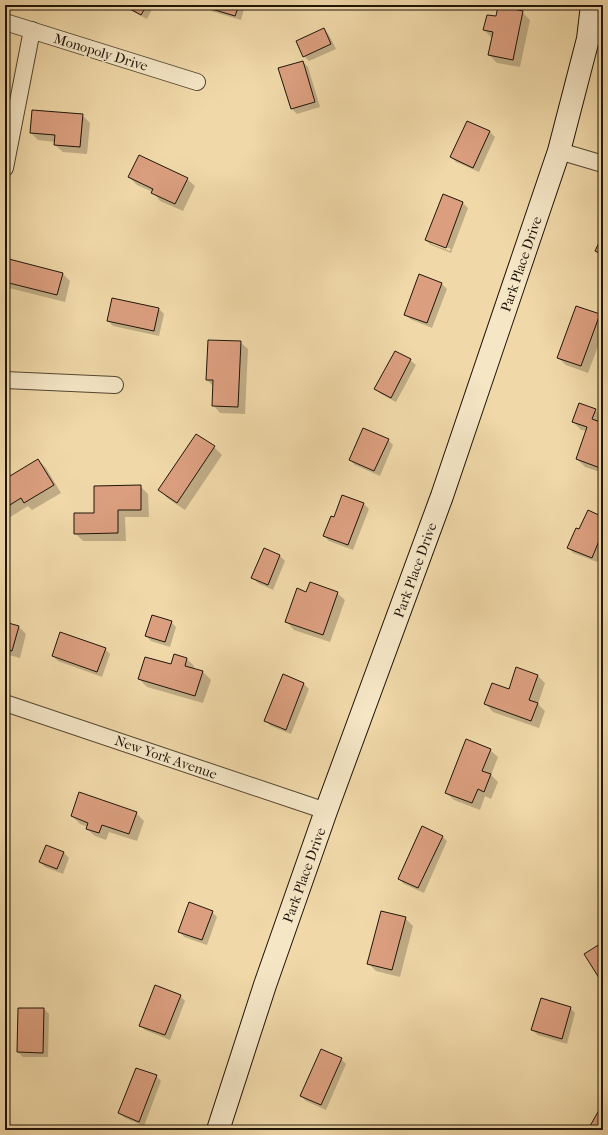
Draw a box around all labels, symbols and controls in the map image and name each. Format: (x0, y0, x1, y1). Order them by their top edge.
street label: Monopoly Drive (52, 30, 150, 75)
street label: Park Place Drive (497, 214, 546, 314)
street label: Park Place Drive (390, 520, 441, 620)
street label: New York Avenue (112, 732, 219, 783)
street label: Park Place Drive (279, 825, 330, 925)

